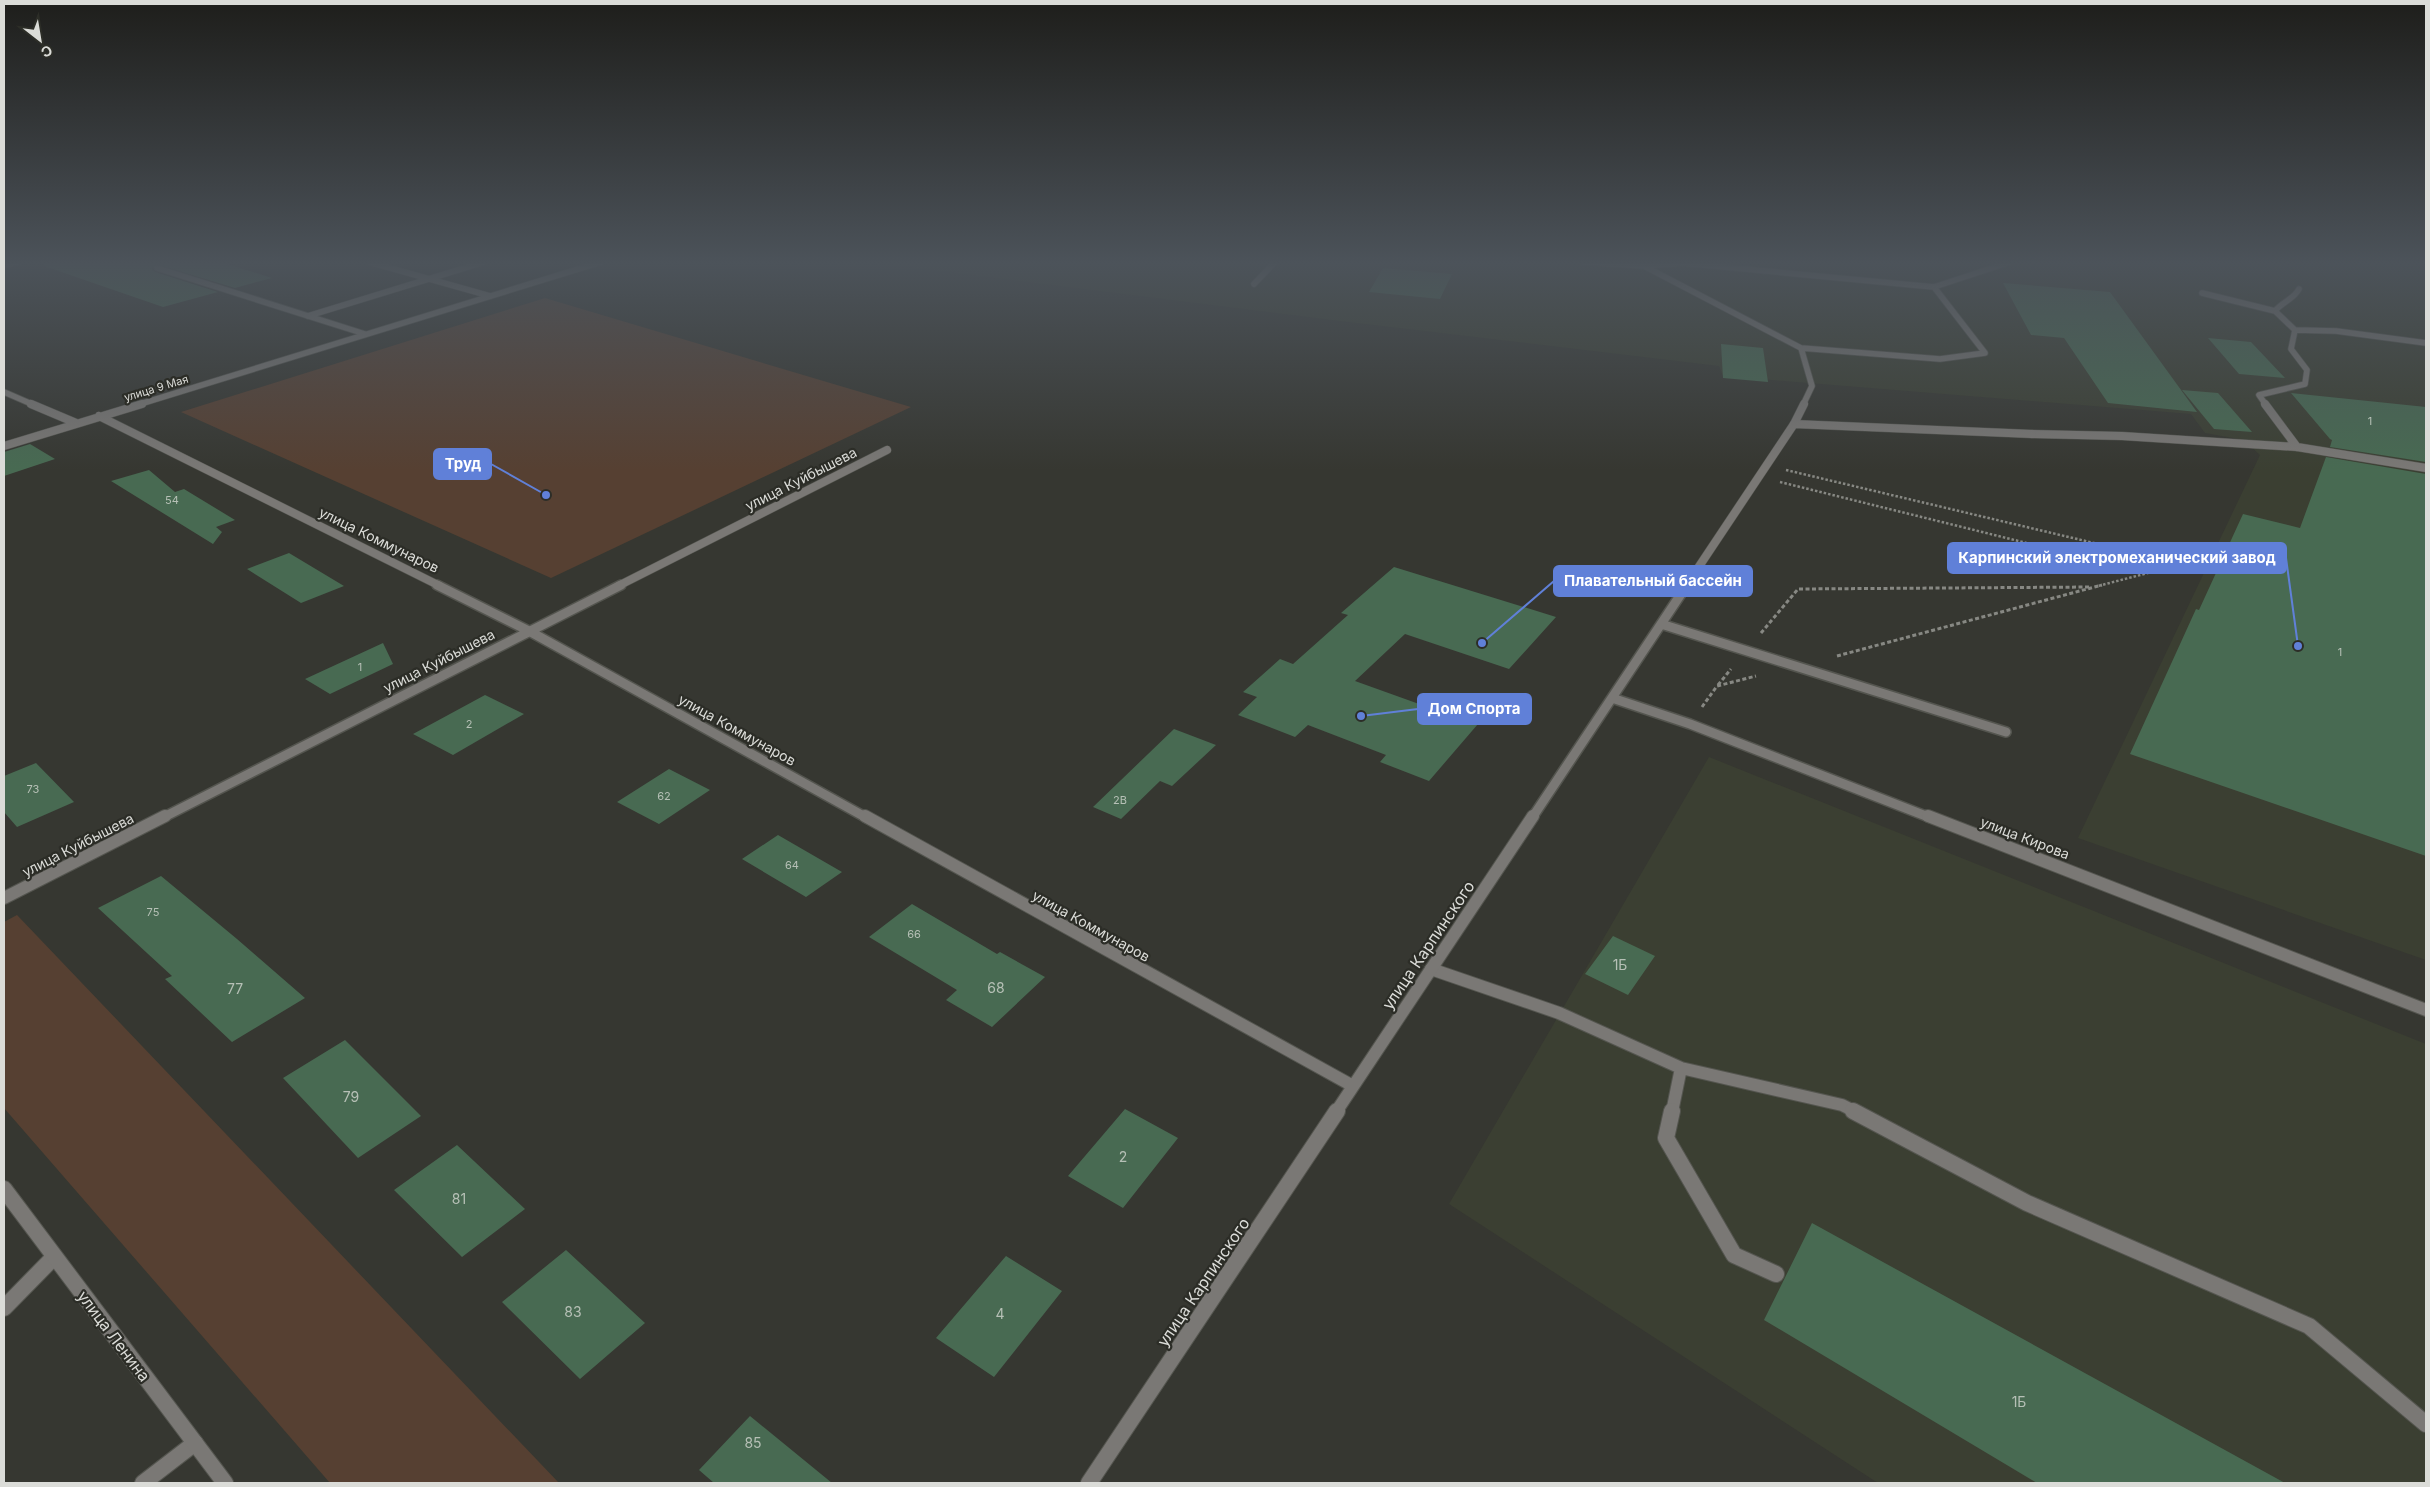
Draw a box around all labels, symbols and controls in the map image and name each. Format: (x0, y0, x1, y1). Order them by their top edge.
north arrow (15, 15, 65, 65)
text: С (38, 42, 56, 62)
street label: улица 9 Мая (122, 372, 190, 404)
house number: 1 (2368, 414, 2372, 428)
street label: улица Куйбышева (742, 443, 859, 514)
callout: Труд (434, 449, 491, 479)
text: Труд (445, 454, 481, 473)
house number: 54 (165, 493, 179, 507)
street label: улица Коммунаров (316, 503, 442, 576)
callout: Карпинский электромеханический завод (1948, 543, 2286, 573)
text: Карпинский электромеханический завод (1958, 548, 2276, 567)
callout: Плавательный бассейн (1554, 566, 1752, 596)
text: Плавательный бассейн (1564, 571, 1742, 590)
street label: улица Куйбышева (380, 625, 497, 696)
house number: 1 (2338, 645, 2342, 659)
house number: 1 (358, 660, 362, 674)
street label: улица Коммунаров (676, 690, 799, 769)
callout: Дом Спорта (1418, 694, 1531, 724)
text: Дом Спорта (1427, 699, 1521, 718)
house number: 2 (466, 717, 472, 731)
house number: 73 (27, 782, 40, 796)
house number: 62 (657, 789, 671, 803)
house number: 2В (1113, 793, 1127, 807)
street label: улица Куйбышева (19, 809, 136, 880)
street label: улица Кирова (1978, 813, 2072, 862)
house number: 64 (785, 858, 799, 872)
street label: улица Карпинского (1377, 877, 1479, 1013)
street label: улица Коммунаров (1030, 886, 1153, 965)
house number: 75 (147, 905, 160, 919)
house number: 66 (907, 927, 921, 941)
house number: 1Б (1613, 956, 1627, 973)
house number: 68 (987, 979, 1005, 996)
house number: 77 (227, 980, 243, 997)
house number: 79 (343, 1088, 359, 1105)
house number: 2 (1119, 1148, 1127, 1165)
house number: 81 (452, 1190, 466, 1207)
street label: улица Карпинского (1152, 1214, 1254, 1350)
street label: улица Ленина (73, 1287, 155, 1385)
house number: 83 (564, 1303, 582, 1320)
house number: 4 (995, 1305, 1005, 1322)
house number: 1Б (2012, 1393, 2026, 1410)
house number: 85 (744, 1434, 762, 1451)

